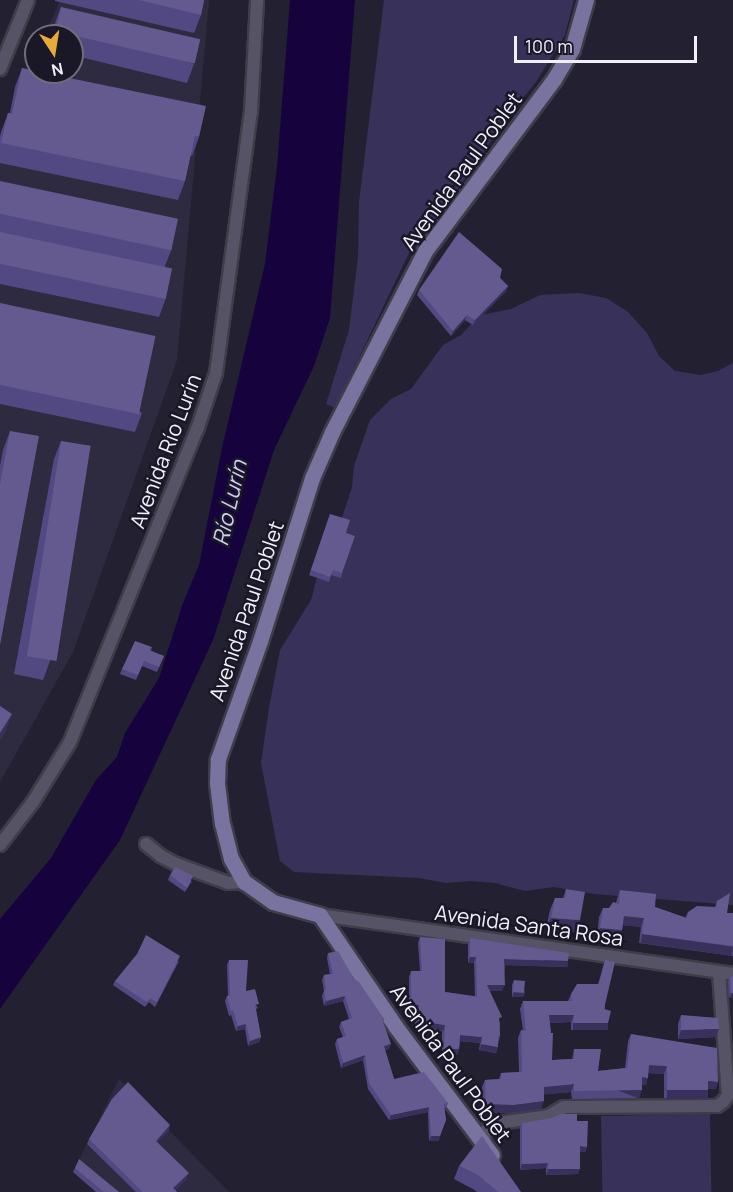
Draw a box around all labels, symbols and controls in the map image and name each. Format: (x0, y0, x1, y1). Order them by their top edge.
north arrow (24, 24, 84, 84)
scale bar (517, 24, 700, 62)
text: 100 m (525, 34, 573, 58)
text: N (49, 58, 65, 82)
street label: Avenida Paul Poblet (395, 87, 527, 255)
street label: Avenida Río Lurín (124, 370, 206, 532)
water label: Río Lurín (207, 458, 253, 548)
street label: Avenida Paul Poblet (203, 518, 289, 704)
street label: Avenida Santa Rosa (433, 899, 625, 951)
street label: Avenida Paul Poblet (385, 979, 517, 1147)

